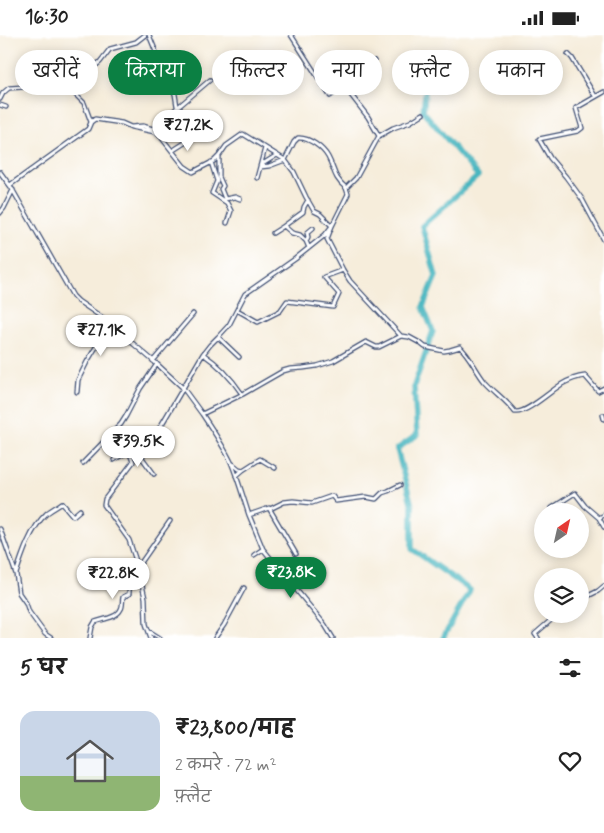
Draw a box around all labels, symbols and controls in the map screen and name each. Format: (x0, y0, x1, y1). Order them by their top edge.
text: 16:30 (25, 5, 69, 30)
chip: खरीदें (15, 50, 98, 95)
chip: किराया (108, 50, 202, 95)
chip: फ़िल्टर (212, 50, 304, 95)
chip: नया (314, 50, 382, 95)
chip: फ़्लैट (392, 50, 469, 95)
chip: मकान (479, 50, 563, 95)
pin: ₹27.2K (147, 109, 229, 152)
text: ₹27.2K (163, 115, 213, 136)
pin: ₹27.1K (60, 315, 142, 357)
text: ₹27.1K (77, 320, 125, 341)
pin: ₹39.5K (97, 425, 179, 468)
text: ₹39.5K (112, 431, 164, 452)
north arrow (534, 503, 589, 557)
map controls (534, 503, 589, 623)
pin: ₹22.8K (72, 557, 154, 600)
pin: ₹23.8K (250, 557, 332, 599)
text: ₹23.8K (266, 562, 316, 583)
text: ₹22.8K (88, 563, 138, 584)
button: layers (534, 568, 589, 623)
text: 5 घर (20, 654, 66, 682)
icon: filters (556, 654, 584, 682)
text: ₹23,800/माह (175, 714, 294, 742)
icon: home (60, 731, 120, 791)
icon: heart (556, 747, 584, 775)
text: 2 कमरे · 72 m² (175, 755, 277, 776)
text: फ़्लैट (175, 787, 211, 808)

